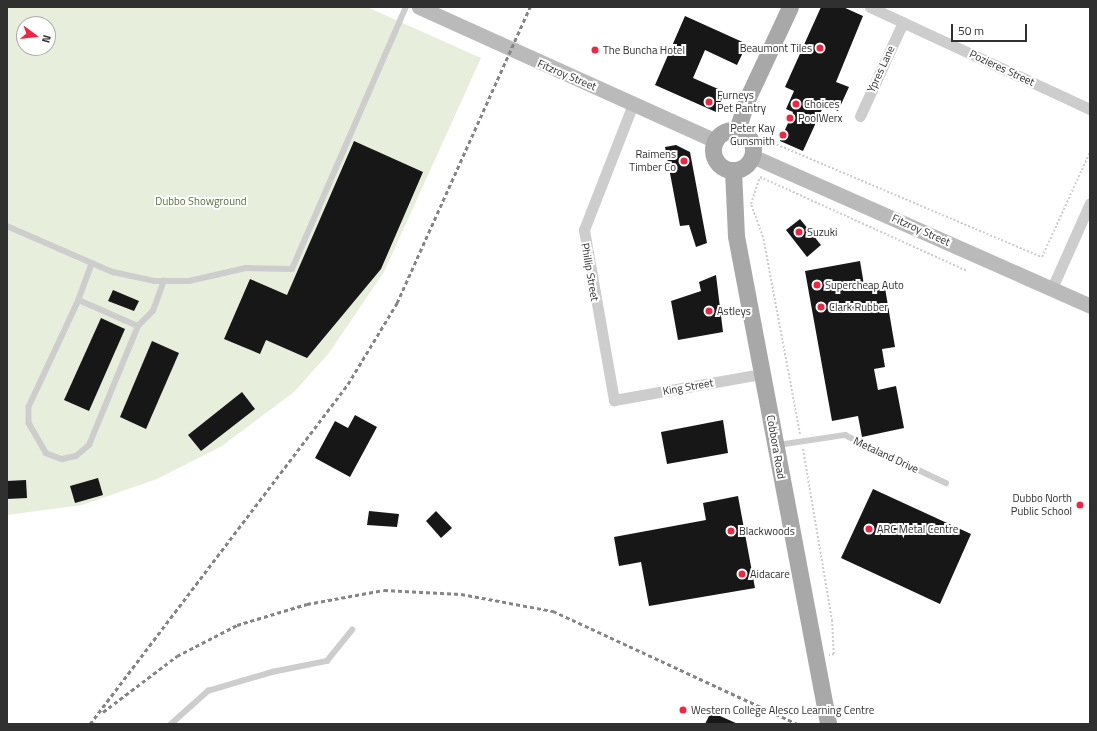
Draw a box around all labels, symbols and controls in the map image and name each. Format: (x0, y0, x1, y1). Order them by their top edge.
north arrow (16, 16, 56, 56)
scale bar (953, 16, 1029, 42)
text: 50 m (958, 21, 984, 40)
text: N (38, 33, 55, 45)
place label: Beaumont Tiles (740, 41, 812, 55)
place label: The Buncha Hotel (603, 43, 685, 57)
marker: Beaumont Tiles (815, 43, 825, 53)
street label: Ypres Lane (864, 44, 898, 94)
marker: The Buncha Hotel (590, 45, 600, 55)
street label: Pozieres Street (967, 47, 1037, 89)
street label: Fitzroy Street (536, 57, 598, 93)
place label: Furneys Pet Pantry (717, 89, 766, 115)
marker: Furneys Pet Pantry (704, 97, 714, 107)
place label: Choices (804, 97, 840, 111)
marker: Choices (791, 99, 801, 109)
place label: PoolWerx (798, 111, 842, 125)
marker: PoolWerx (785, 113, 795, 123)
place label: Peter Kay Gunsmith (730, 122, 775, 148)
marker: Peter Kay Gunsmith (778, 130, 788, 140)
place label: Raimens Timber Co (629, 148, 676, 174)
marker: Raimens Timber Co (679, 156, 689, 166)
park label: Dubbo Showground (155, 194, 247, 208)
street label: Fitzroy Street (890, 211, 952, 249)
place label: Suzuki (807, 225, 837, 239)
marker: Suzuki (794, 227, 804, 237)
street label: Phillip Street (578, 242, 602, 302)
place label: Supercheap Auto (825, 278, 904, 292)
marker: Supercheap Auto (812, 280, 822, 290)
place label: Clark Rubber (829, 300, 888, 314)
marker: Clark Rubber (816, 302, 826, 312)
place label: Astleys (717, 304, 751, 318)
marker: Astleys (704, 306, 714, 316)
street label: King Street (662, 376, 714, 398)
street label: Cobbora Road (764, 414, 788, 480)
street label: Metaland Drive (851, 434, 921, 476)
place label: Dubbo North Public School (1011, 492, 1072, 518)
marker: Dubbo North Public School (1075, 500, 1085, 510)
place label: ARC Metal Centre (877, 522, 958, 536)
place label: Blackwoods (739, 524, 795, 538)
marker: ARC Metal Centre (864, 524, 874, 534)
marker: Blackwoods (726, 526, 736, 536)
place label: Aidacare (750, 567, 790, 581)
marker: Aidacare (737, 569, 747, 579)
place label: Western College Alesco Learning Centre (691, 703, 874, 717)
marker: Western College Alesco Learning Centre (678, 705, 688, 715)

